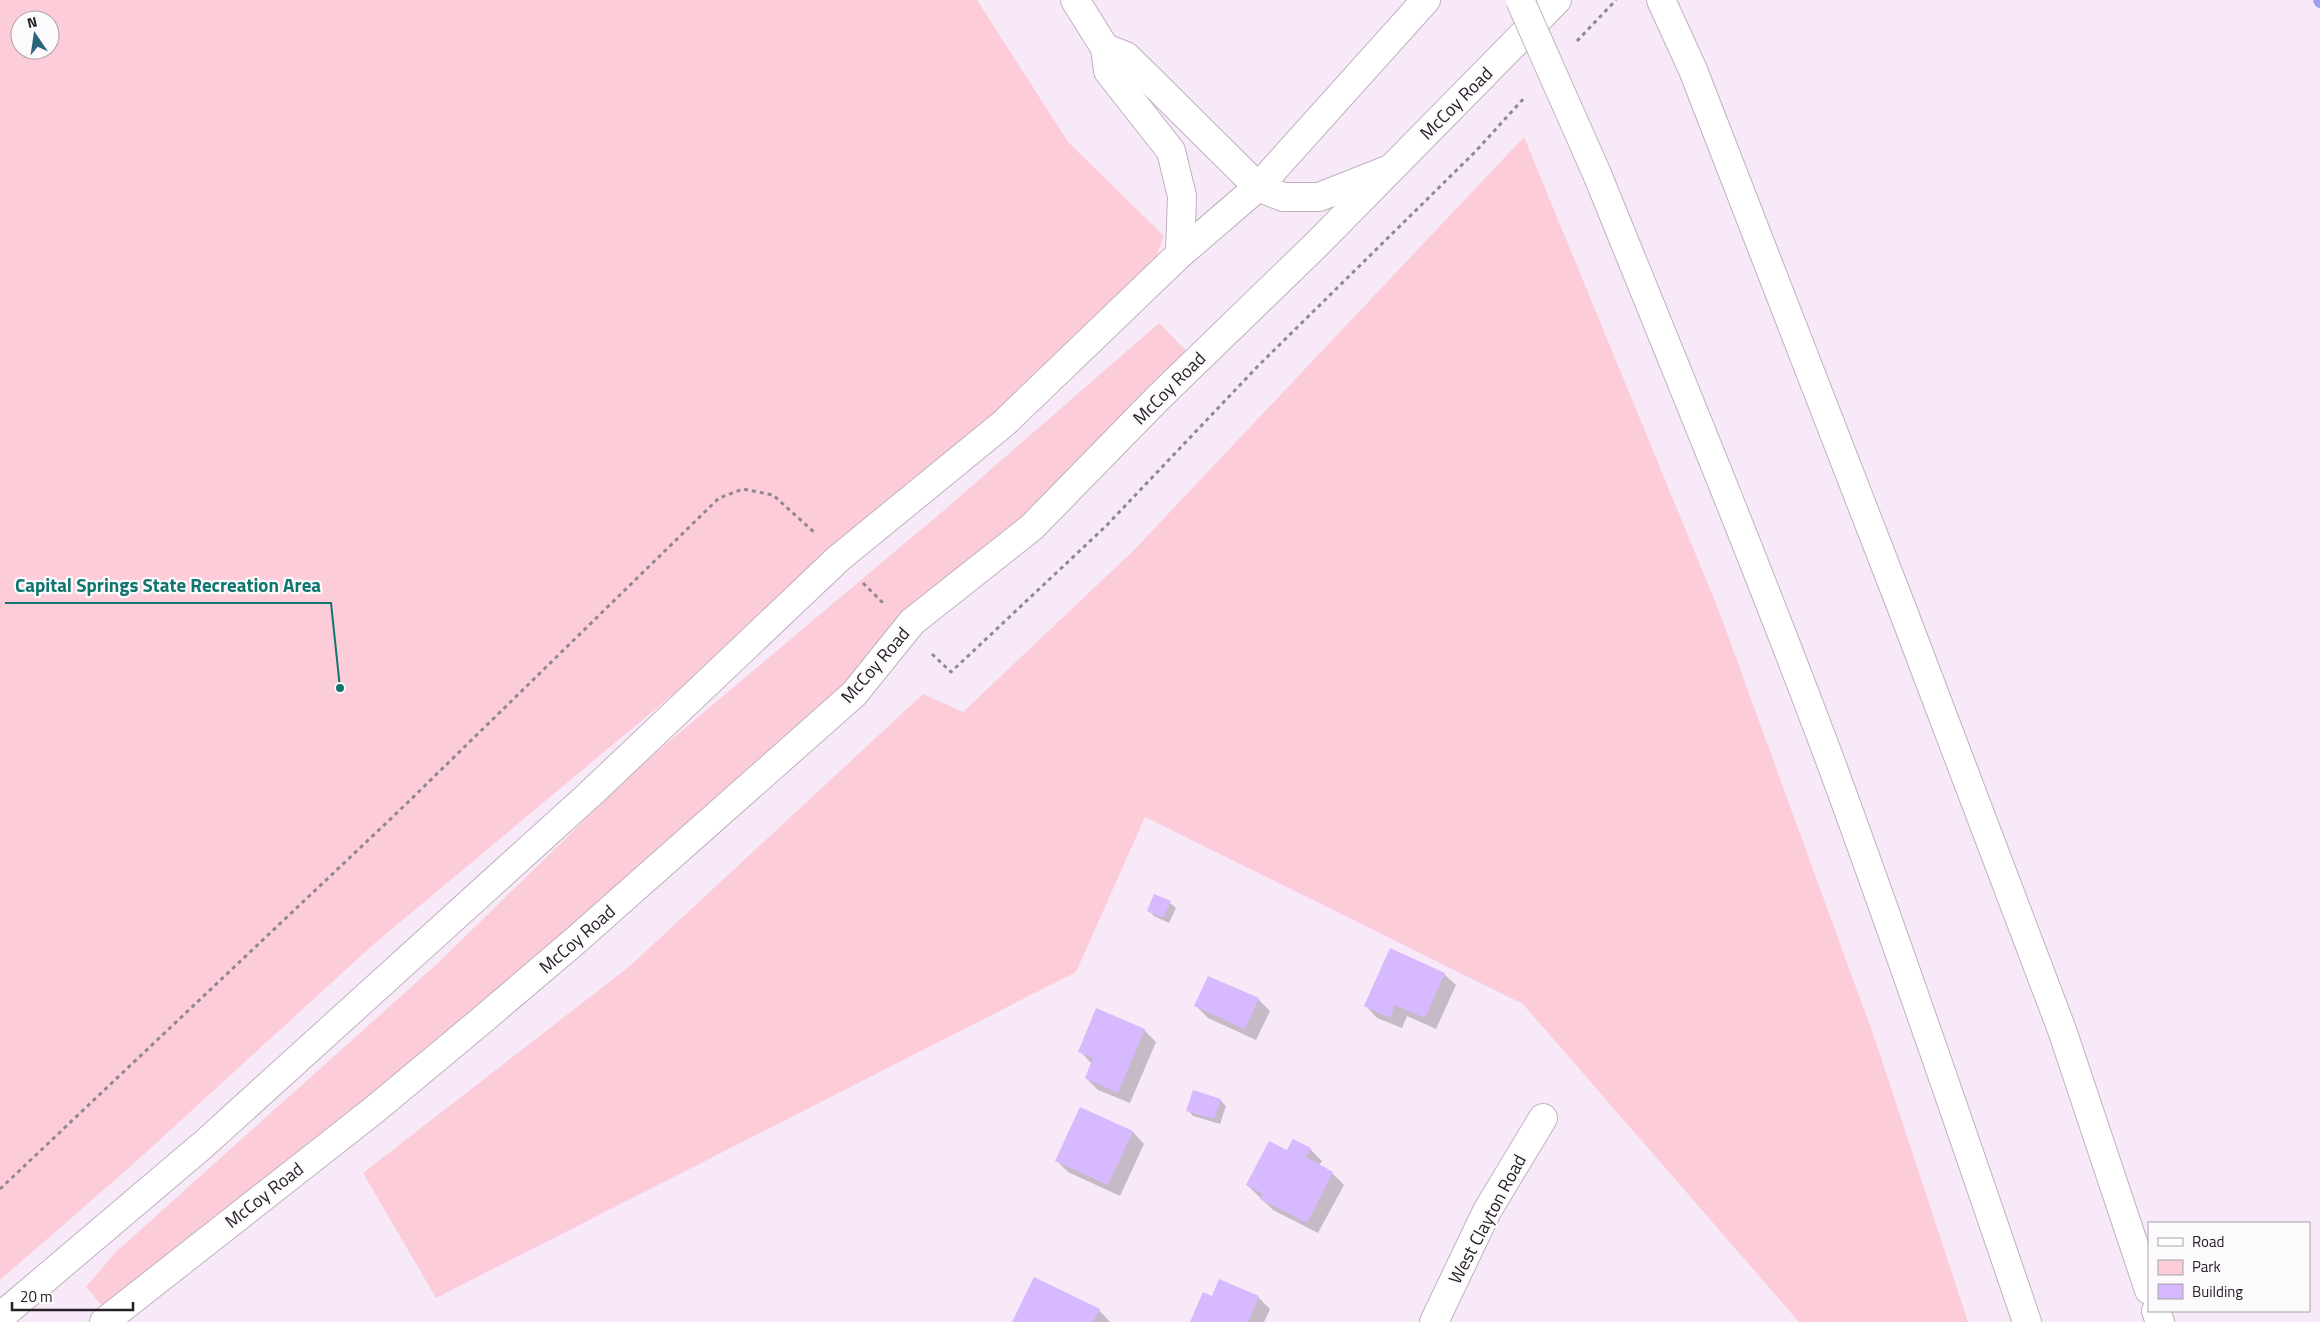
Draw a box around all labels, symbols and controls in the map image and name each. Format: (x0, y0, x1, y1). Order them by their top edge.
north arrow (10, 10, 60, 60)
text: N (25, 11, 39, 33)
street label: McCoy Road (1413, 60, 1499, 146)
street label: McCoy Road (1126, 345, 1212, 431)
callout: Capital Springs State Recreation Area (5, 569, 331, 603)
text: Capital Springs State Recreation Area (15, 570, 321, 599)
street label: McCoy Road (834, 621, 916, 709)
street label: McCoy Road (533, 898, 621, 980)
street label: West Clayton Road (1441, 1149, 1533, 1289)
street label: McCoy Road (219, 1156, 309, 1234)
legend (2148, 1222, 2310, 1312)
text: Road (2192, 1230, 2224, 1253)
text: Park (2192, 1255, 2221, 1278)
scale bar (12, 1280, 134, 1312)
text: Building (2192, 1280, 2243, 1303)
text: 20 m (20, 1285, 53, 1308)

